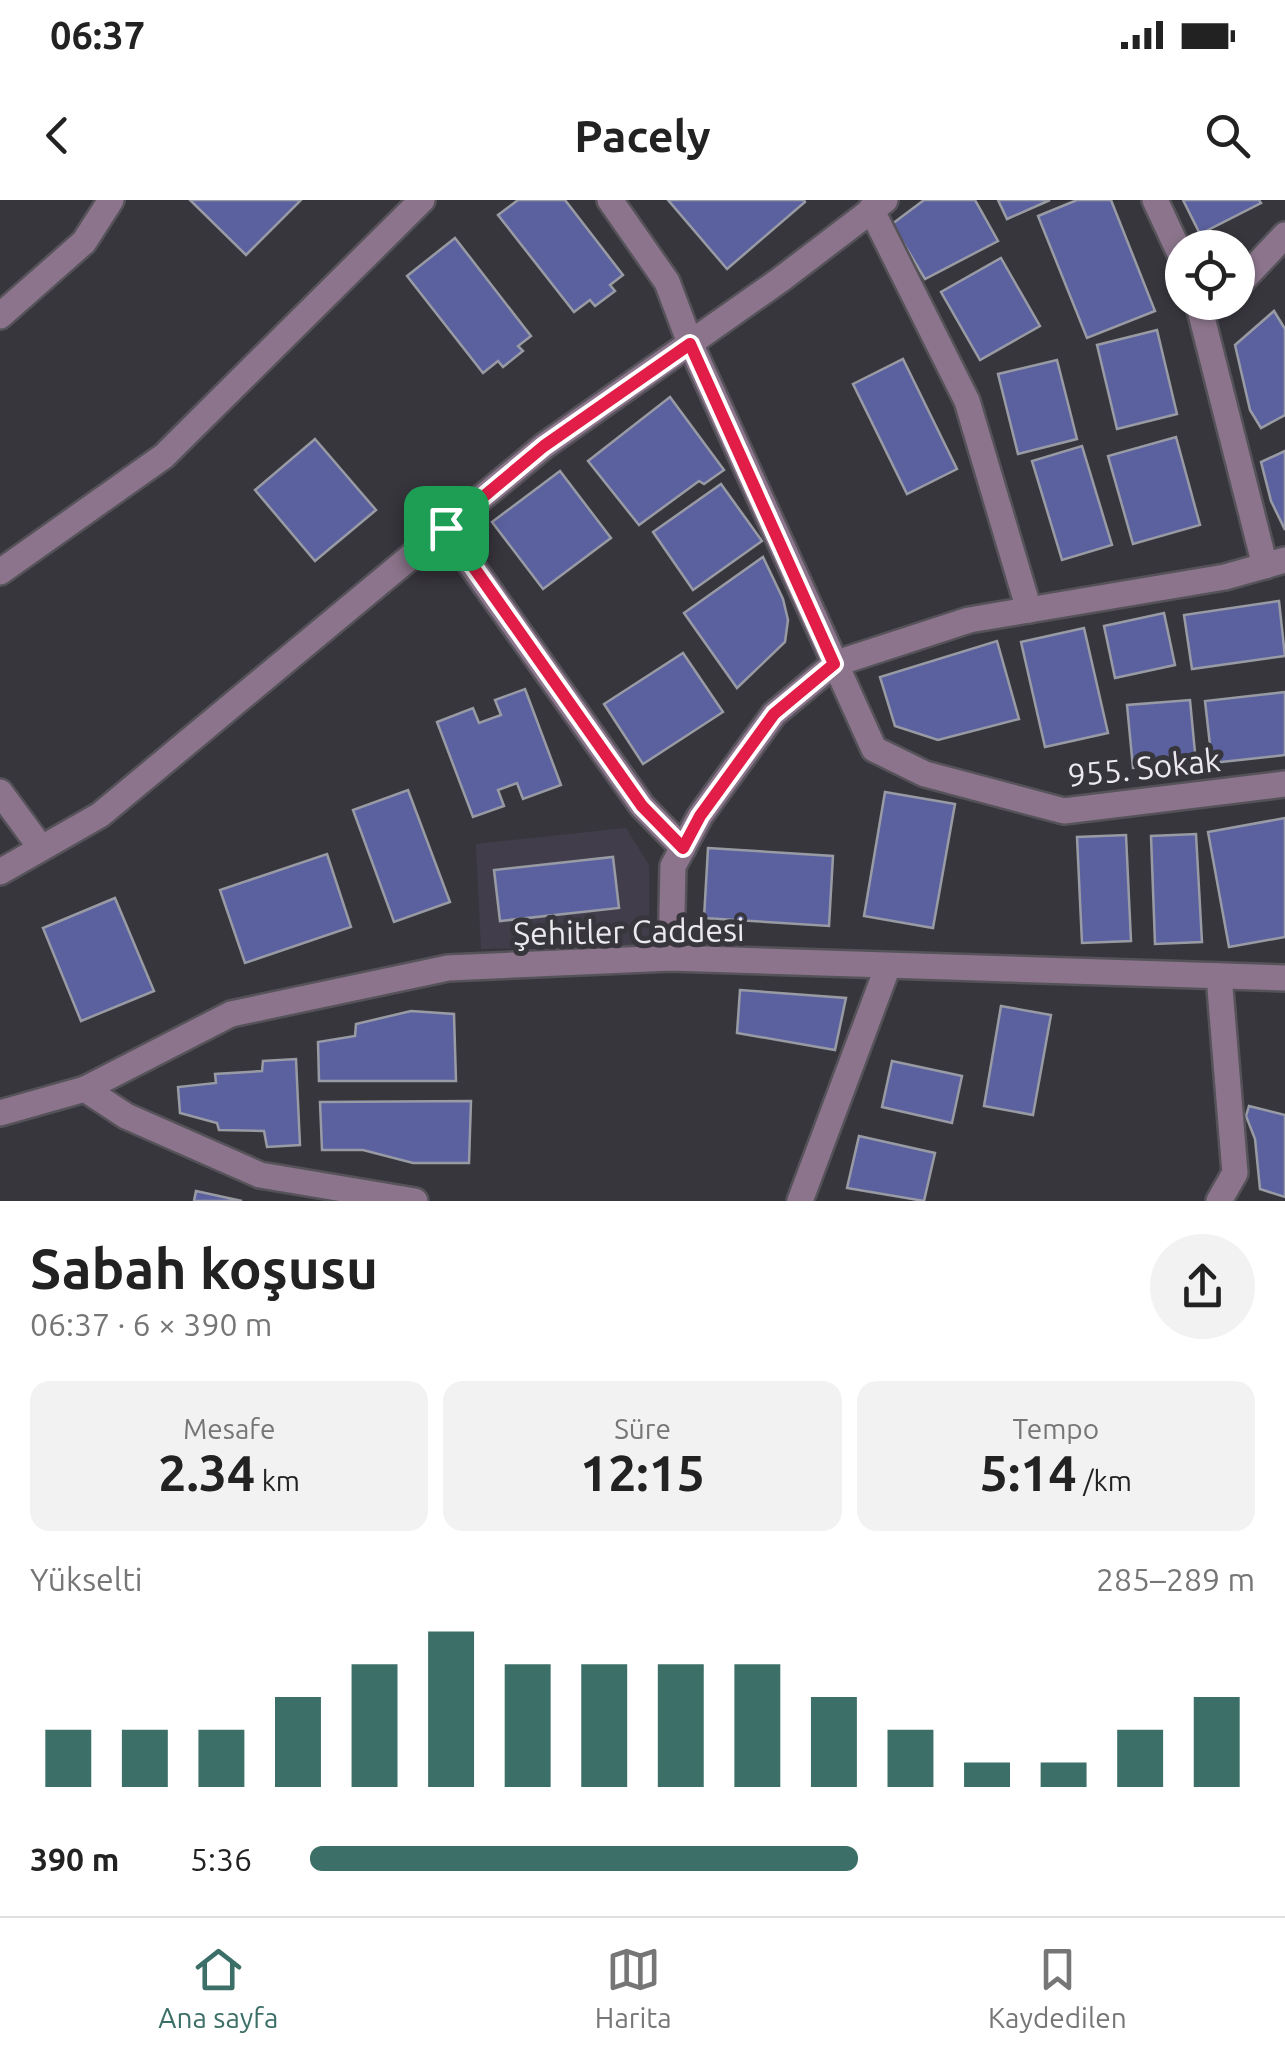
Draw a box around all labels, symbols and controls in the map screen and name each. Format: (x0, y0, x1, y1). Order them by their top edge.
text: 06:37 (50, 14, 145, 56)
icon: back (30, 108, 85, 163)
icon: search (1200, 108, 1255, 163)
text: Pacely (574, 110, 711, 161)
map controls (1165, 230, 1255, 320)
button: locate (1165, 230, 1255, 320)
pin (404, 486, 489, 571)
icon: arrive (419, 501, 474, 556)
street label: 955. Sokak (1066, 741, 1222, 793)
street label: Şehitler Caddesi (513, 911, 745, 951)
button: share (1150, 1234, 1255, 1339)
text: Sabah koşusu (30, 1238, 378, 1299)
text: 06:37 · 6 × 390 m (30, 1306, 272, 1342)
text: Mesafe (183, 1413, 275, 1444)
text: Süre (614, 1413, 671, 1444)
text: Tempo (1013, 1413, 1099, 1444)
text: 2.34 (158, 1444, 255, 1500)
text: 12:15 (580, 1444, 705, 1500)
text: 5:14 (980, 1444, 1077, 1500)
text: km (255, 1465, 300, 1496)
text: /km (1077, 1465, 1132, 1496)
text: Yükselti (30, 1561, 142, 1597)
text: 285–289 m (1096, 1561, 1255, 1597)
text: 390 m (30, 1841, 119, 1877)
text: 5:36 (190, 1841, 252, 1877)
tab: Ana sayfa (158, 1942, 278, 2033)
tab: Harita (595, 1942, 672, 2033)
tab: Kaydedilen (988, 1942, 1127, 2033)

